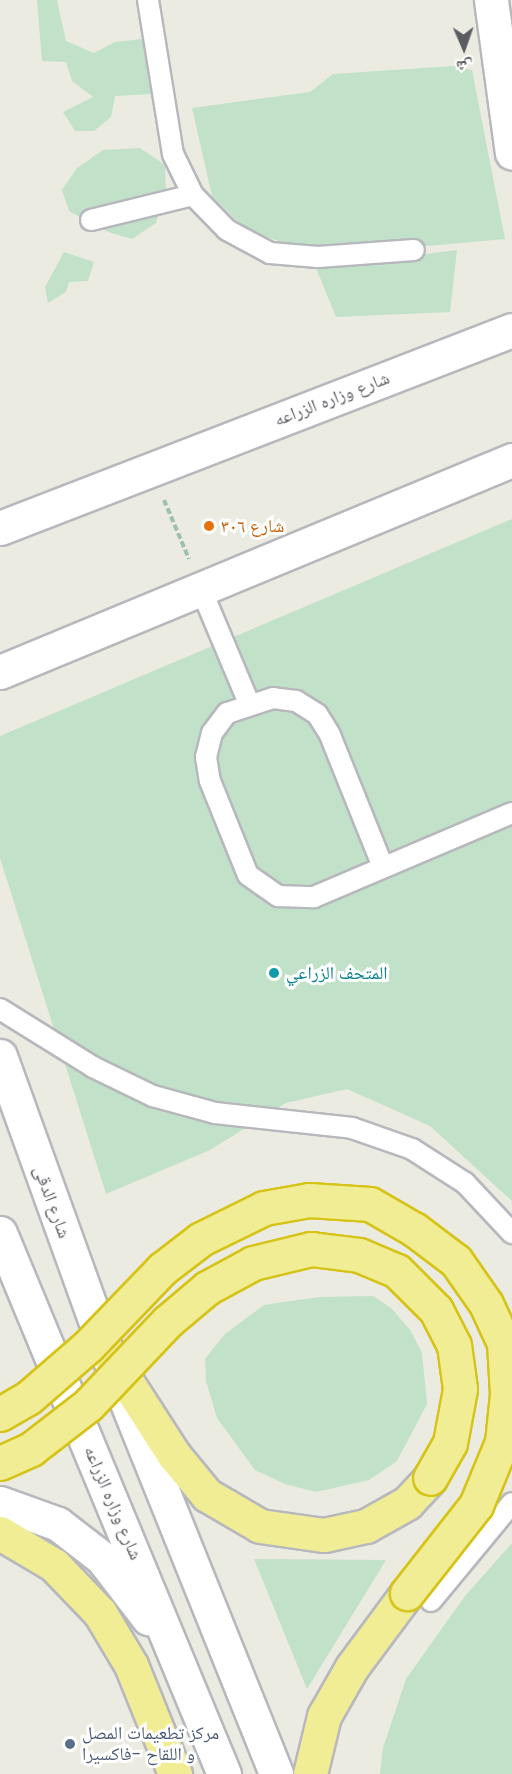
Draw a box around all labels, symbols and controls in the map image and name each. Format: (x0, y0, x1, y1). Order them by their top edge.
north arrow (434, 18, 494, 78)
text: ش (456, 55, 474, 78)
street label: شارع وزاره الزراعه (271, 367, 393, 431)
place label: شارع ٣٠٦ (221, 515, 284, 537)
marker: شارع ٣٠٦ (202, 519, 216, 533)
place label: المتحف الزراعي (286, 962, 388, 984)
marker: المتحف الزراعي (267, 966, 281, 980)
street label: شارع الدقى (29, 1163, 75, 1241)
street label: شارع وزاره الزراعه (79, 1443, 147, 1563)
place label: مركز تطعيمات المصل و اللقاح -فاكسيرا (82, 1723, 219, 1766)
marker: مركز تطعيمات المصل و اللقاح -فاكسيرا (63, 1737, 77, 1751)

